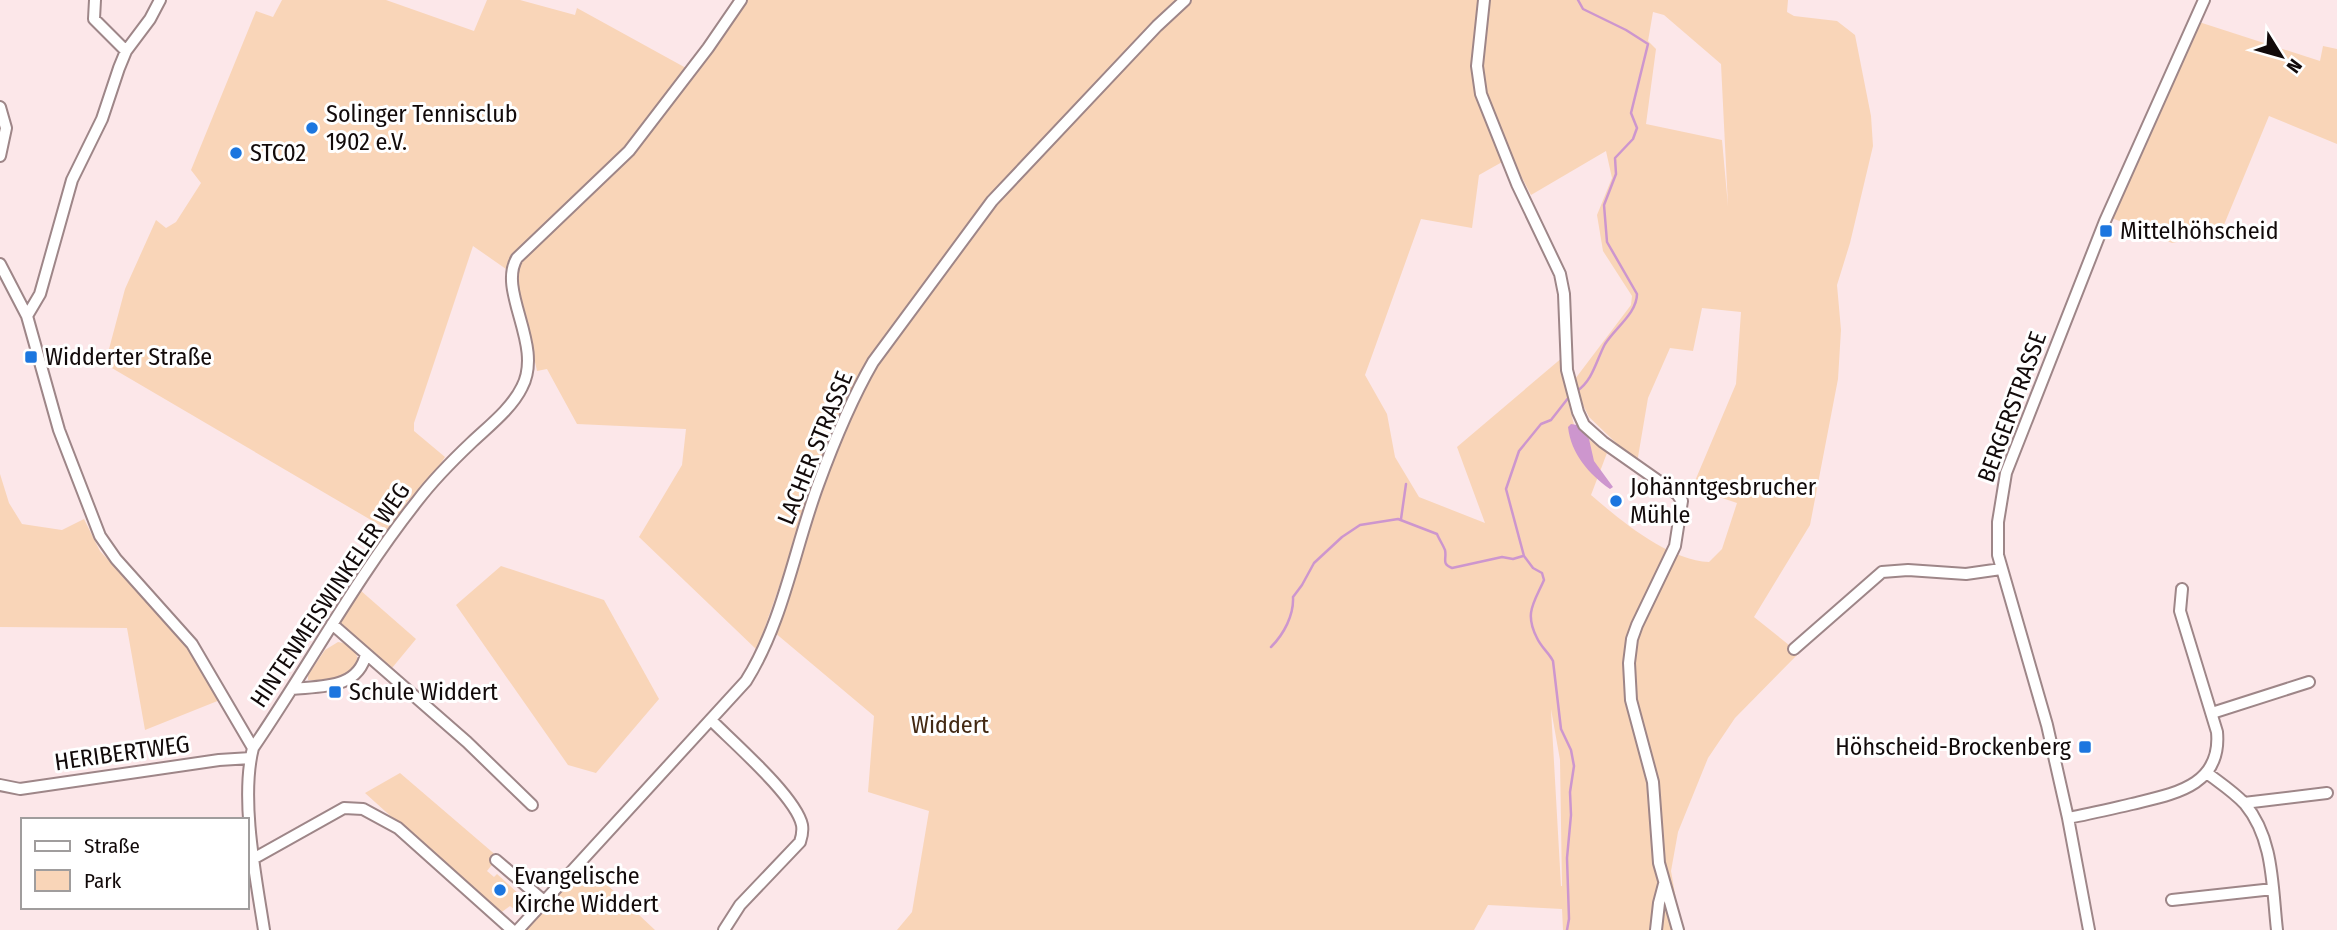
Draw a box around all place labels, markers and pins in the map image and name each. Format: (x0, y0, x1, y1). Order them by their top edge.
place label: Solinger Tennisclub 1902 e.V. (326, 100, 518, 156)
marker: Solinger Tennisclub 1902 e.V. (304, 120, 320, 136)
place label: STC02 (250, 139, 306, 167)
marker: STC02 (228, 145, 244, 161)
place label: Mittelhöhscheid (2120, 217, 2279, 245)
marker: Mittelhöhscheid (2098, 223, 2114, 239)
place label: Widderter Straße (45, 343, 212, 371)
marker: Widderter Straße (23, 349, 39, 365)
place label: Johänntgesbrucher Mühle (1630, 473, 1817, 529)
marker: Johänntgesbrucher Mühle (1608, 493, 1624, 509)
place label: Schule Widdert (349, 678, 498, 706)
marker: Schule Widdert (327, 684, 343, 700)
place label: Höhscheid-Brockenberg (1835, 733, 2072, 761)
marker: Höhscheid-Brockenberg (2077, 739, 2093, 755)
place label: Evangelische Kirche Widdert (514, 862, 659, 918)
marker: Evangelische Kirche Widdert (492, 882, 508, 898)

